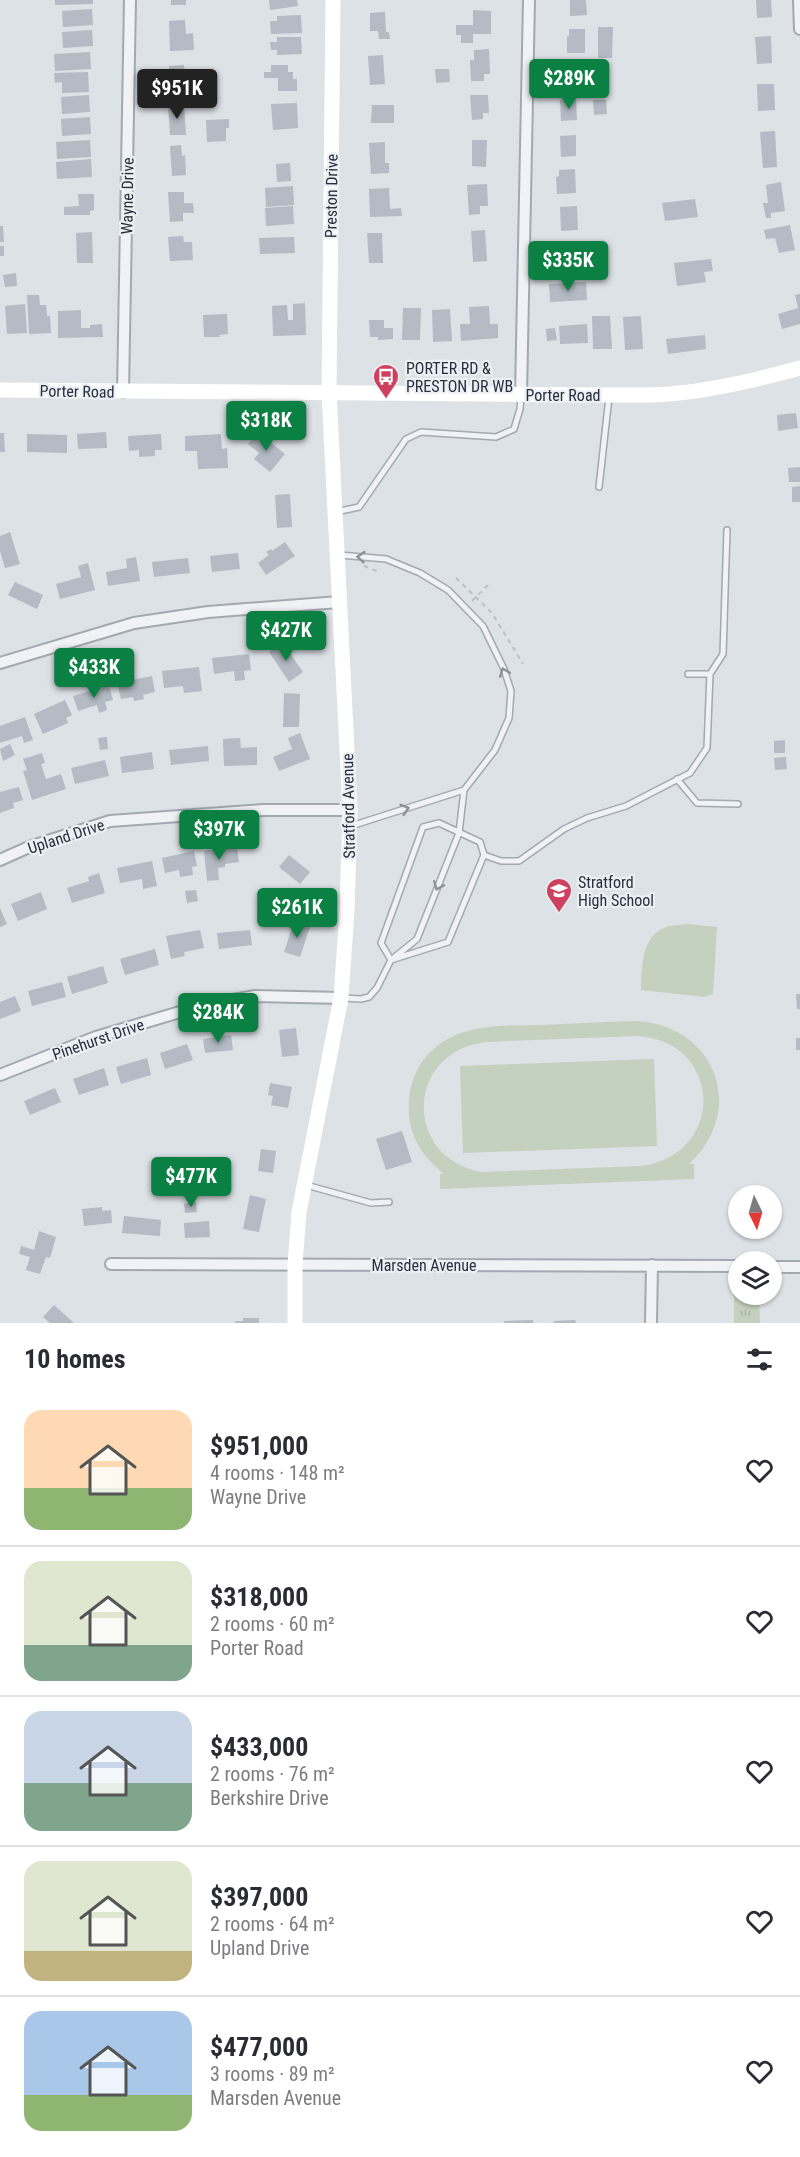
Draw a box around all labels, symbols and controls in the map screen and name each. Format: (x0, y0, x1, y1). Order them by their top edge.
pin: $289K (527, 59, 611, 110)
text: $289K (543, 66, 595, 90)
pin: $951K (135, 69, 219, 120)
text: $951K (151, 76, 203, 100)
street label: Preston Drive (321, 154, 342, 238)
street label: Wayne Drive (117, 157, 138, 235)
pin: $335K (526, 241, 610, 292)
text: $335K (542, 248, 594, 272)
place label: PORTER RD & PRESTON DR WB (406, 359, 513, 396)
bus stop icon: PORTER RD & PRESTON DR WB (371, 362, 401, 400)
street label: Porter Road (39, 381, 115, 402)
street label: Porter Road (526, 386, 600, 405)
pin: $318K (224, 401, 308, 452)
text: $318K (240, 408, 292, 432)
one-way arrow (356, 551, 365, 564)
pin: $427K (244, 611, 328, 662)
text: $427K (260, 618, 312, 642)
pin: $433K (52, 648, 136, 699)
text: $433K (68, 655, 120, 679)
one-way arrow (499, 667, 511, 678)
street label: Stratford Avenue (338, 753, 359, 859)
one-way arrow (399, 804, 410, 816)
pin: $397K (177, 810, 261, 861)
street label: Upland Drive (25, 815, 107, 858)
text: $397K (193, 817, 245, 841)
place label: Stratford High School (578, 873, 654, 910)
school or university icon: Stratford High School (544, 876, 574, 914)
one-way arrow (433, 880, 445, 891)
pin: $261K (255, 888, 339, 939)
text: $261K (271, 895, 323, 919)
pin: $284K (176, 993, 260, 1044)
text: $284K (192, 1000, 244, 1024)
street label: Pinehurst Drive (50, 1015, 147, 1064)
pin: $477K (149, 1157, 233, 1208)
text: $477K (165, 1164, 217, 1188)
north arrow (728, 1185, 782, 1239)
map controls (728, 1185, 782, 1305)
button: layers (728, 1251, 782, 1305)
street label: Marsden Avenue (372, 1256, 476, 1275)
icon: filters (743, 1343, 776, 1376)
text: 10 homes (24, 1344, 126, 1374)
text: $951,000 (210, 1431, 308, 1461)
icon: home (72, 1434, 144, 1506)
icon: heart (743, 1454, 776, 1487)
text: 4 rooms · 148 m² (210, 1461, 345, 1485)
text: Wayne Drive (210, 1485, 306, 1509)
text: $318,000 (210, 1582, 308, 1612)
icon: home (72, 1585, 144, 1657)
icon: heart (743, 1605, 776, 1638)
text: 2 rooms · 60 m² (210, 1612, 335, 1636)
text: Porter Road (210, 1636, 304, 1660)
text: $433,000 (210, 1732, 308, 1762)
icon: home (72, 1735, 144, 1807)
icon: heart (743, 1755, 776, 1788)
text: 2 rooms · 76 m² (210, 1762, 335, 1786)
text: Berkshire Drive (210, 1786, 329, 1810)
text: $397,000 (210, 1882, 308, 1912)
icon: home (72, 1885, 144, 1957)
icon: heart (743, 1905, 776, 1938)
text: 2 rooms · 64 m² (210, 1912, 335, 1936)
text: Upland Drive (210, 1936, 309, 1960)
text: $477,000 (210, 2032, 308, 2062)
icon: home (72, 2035, 144, 2107)
icon: heart (743, 2055, 776, 2088)
text: 3 rooms · 89 m² (210, 2062, 335, 2086)
text: Marsden Avenue (210, 2086, 341, 2110)

